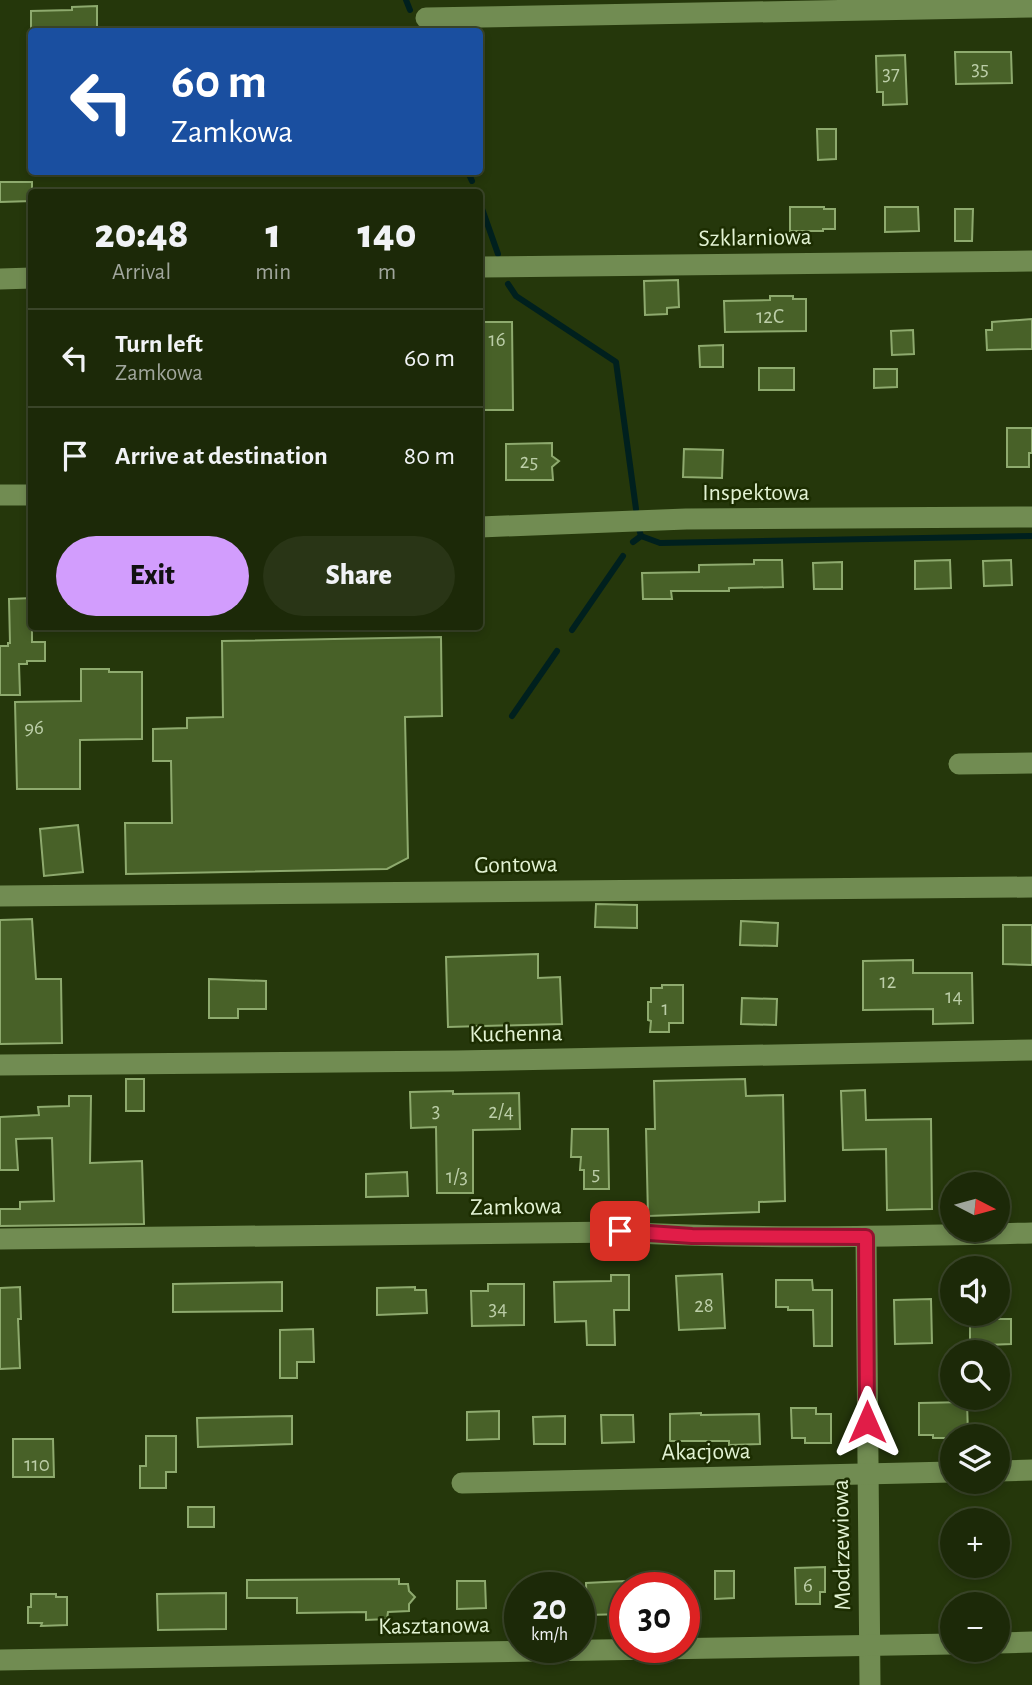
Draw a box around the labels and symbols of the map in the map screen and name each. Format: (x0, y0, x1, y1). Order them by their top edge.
house number: 35 (971, 58, 989, 79)
house number: 37 (882, 63, 900, 84)
street label: Szklarniowa (698, 225, 812, 251)
house number: 12C (756, 306, 784, 327)
house number: 16 (488, 329, 506, 350)
house number: 25 (520, 451, 538, 472)
street label: Inspektowa (702, 481, 810, 505)
house number: 96 (24, 717, 44, 738)
street label: Gontowa (474, 852, 558, 878)
house number: 12 (880, 971, 896, 992)
house number: 14 (945, 986, 963, 1007)
house number: 1 (661, 998, 669, 1019)
street label: Kuchenna (469, 1021, 563, 1047)
house number: 3 (432, 1100, 440, 1121)
house number: 2/4 (488, 1101, 514, 1122)
house number: 5 (592, 1163, 600, 1184)
house number: 1/3 (446, 1166, 468, 1187)
north arrow (940, 1172, 1010, 1242)
street label: Zamkowa (470, 1194, 562, 1220)
pin (590, 1201, 650, 1261)
house number: 28 (694, 1295, 714, 1316)
house number: 34 (489, 1298, 507, 1319)
position arrow (830, 1385, 904, 1459)
street label: Akacjowa (661, 1439, 751, 1465)
house number: 110 (24, 1454, 50, 1475)
street label: Modrzewiowa (829, 1479, 855, 1611)
speed limit sign: 30 (609, 1572, 700, 1663)
house number: 6 (803, 1575, 813, 1596)
street label: Kasztanowa (378, 1613, 490, 1639)

